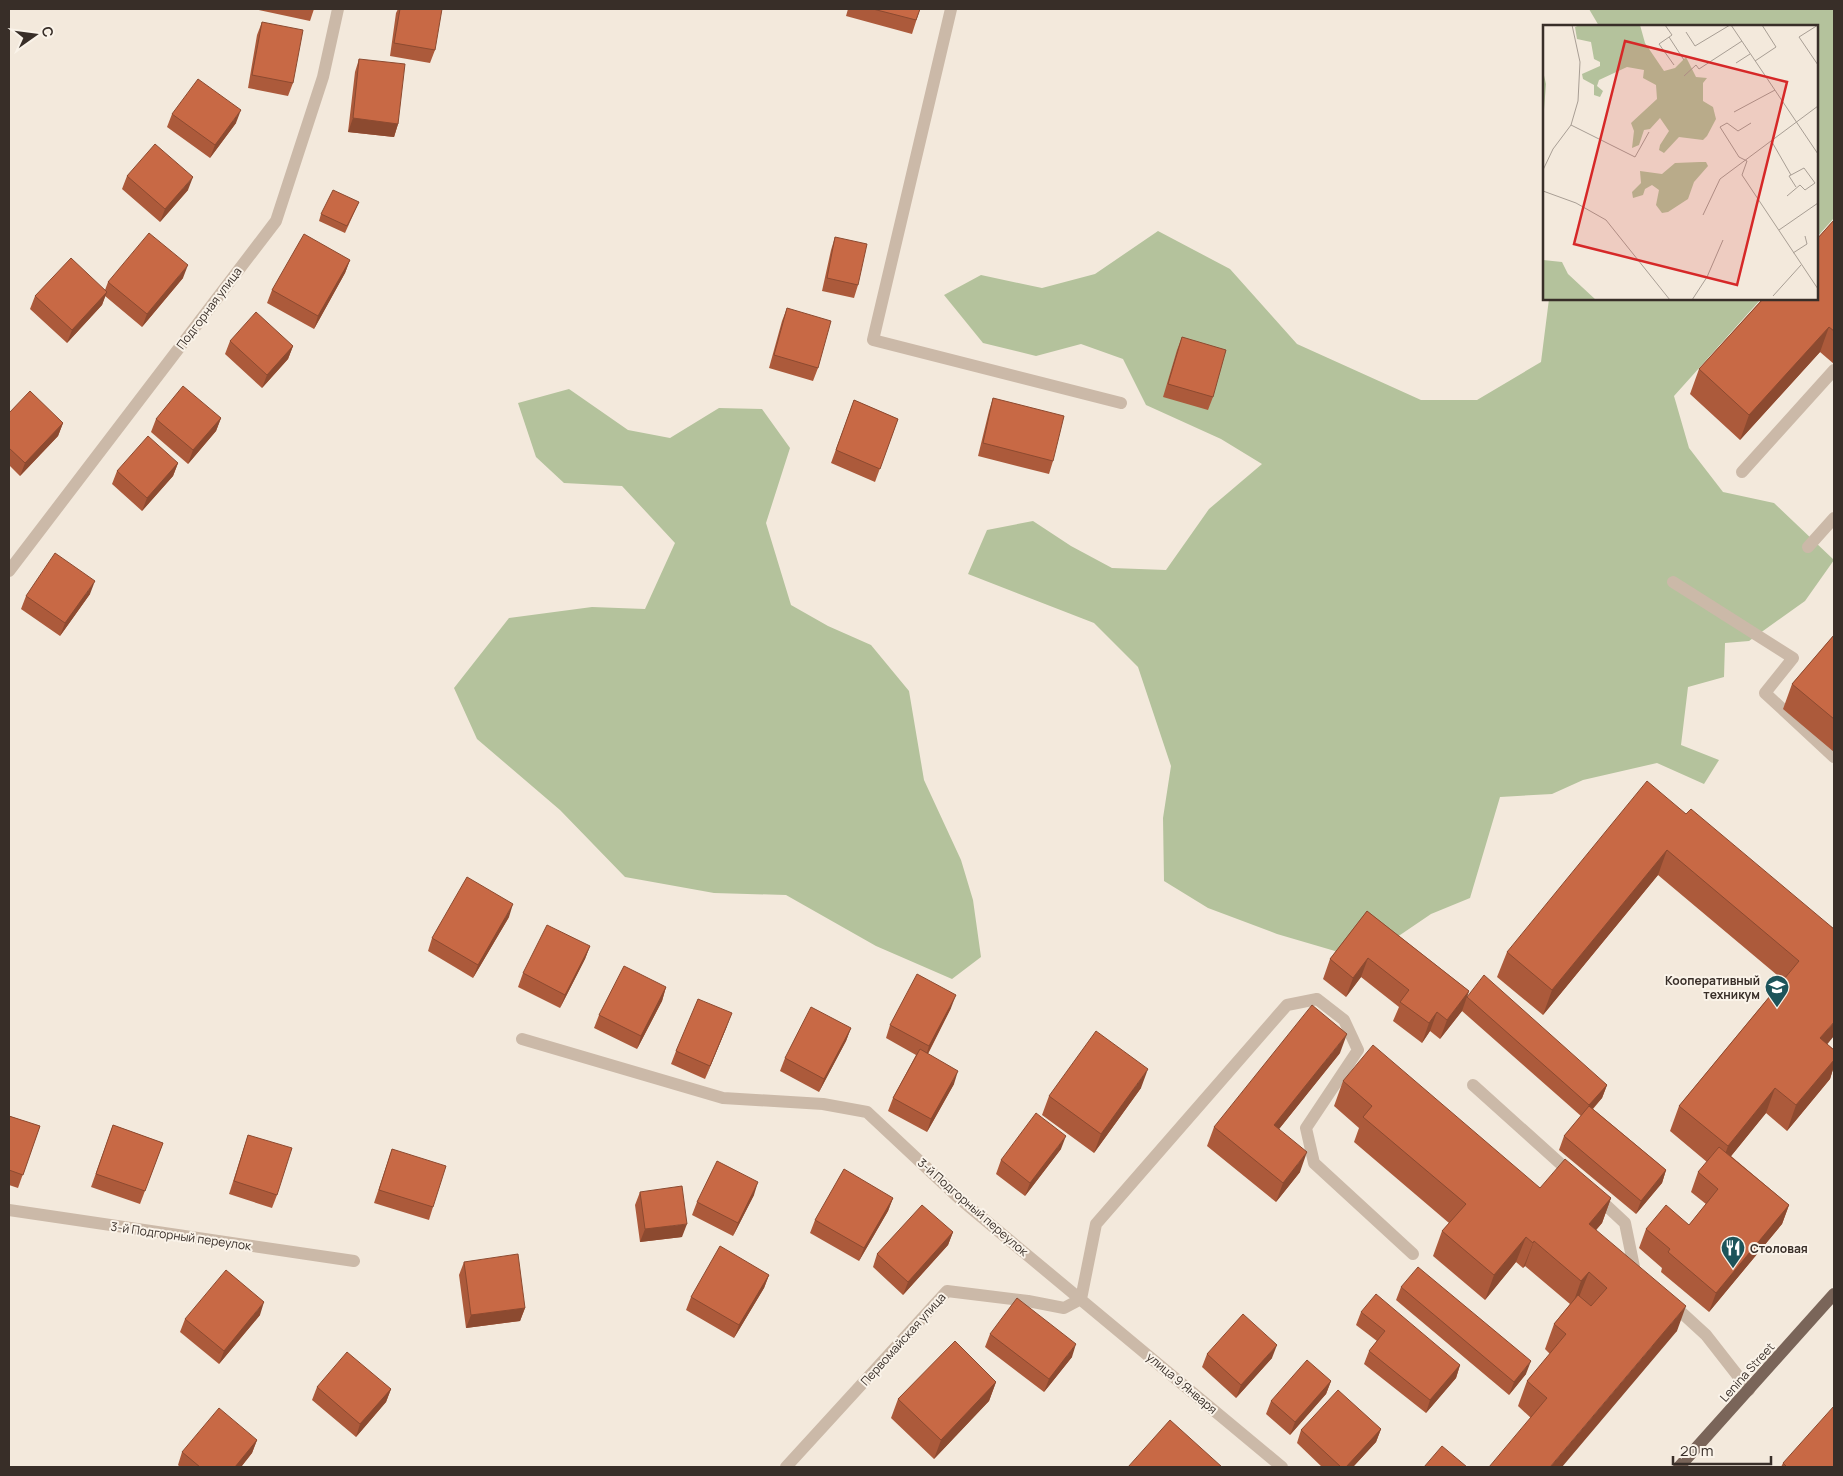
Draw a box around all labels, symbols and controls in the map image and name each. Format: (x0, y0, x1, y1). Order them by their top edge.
north arrow (10, 10, 60, 60)
text: С (38, 24, 59, 39)
inset map (1543, 25, 1818, 300)
street label: Подгорная улица (172, 263, 246, 353)
place label: Кооперативный техникум (1665, 972, 1760, 1003)
school or university icon: Кооперативный техникум (1764, 974, 1790, 1008)
street label: 3-й Подгорный переулок (914, 1154, 1033, 1260)
street label: 3-й Подгорный переулок (110, 1218, 253, 1254)
restaurant icon: Столовая (1720, 1235, 1746, 1269)
place label: Столовая (1750, 1240, 1808, 1257)
street label: Первомайская улица (857, 1289, 949, 1389)
street label: Lenina Street (1716, 1339, 1778, 1405)
street label: улица 9 Января (1143, 1348, 1221, 1418)
scale bar (1673, 1434, 1770, 1466)
text: 20 m (1680, 1440, 1713, 1461)

